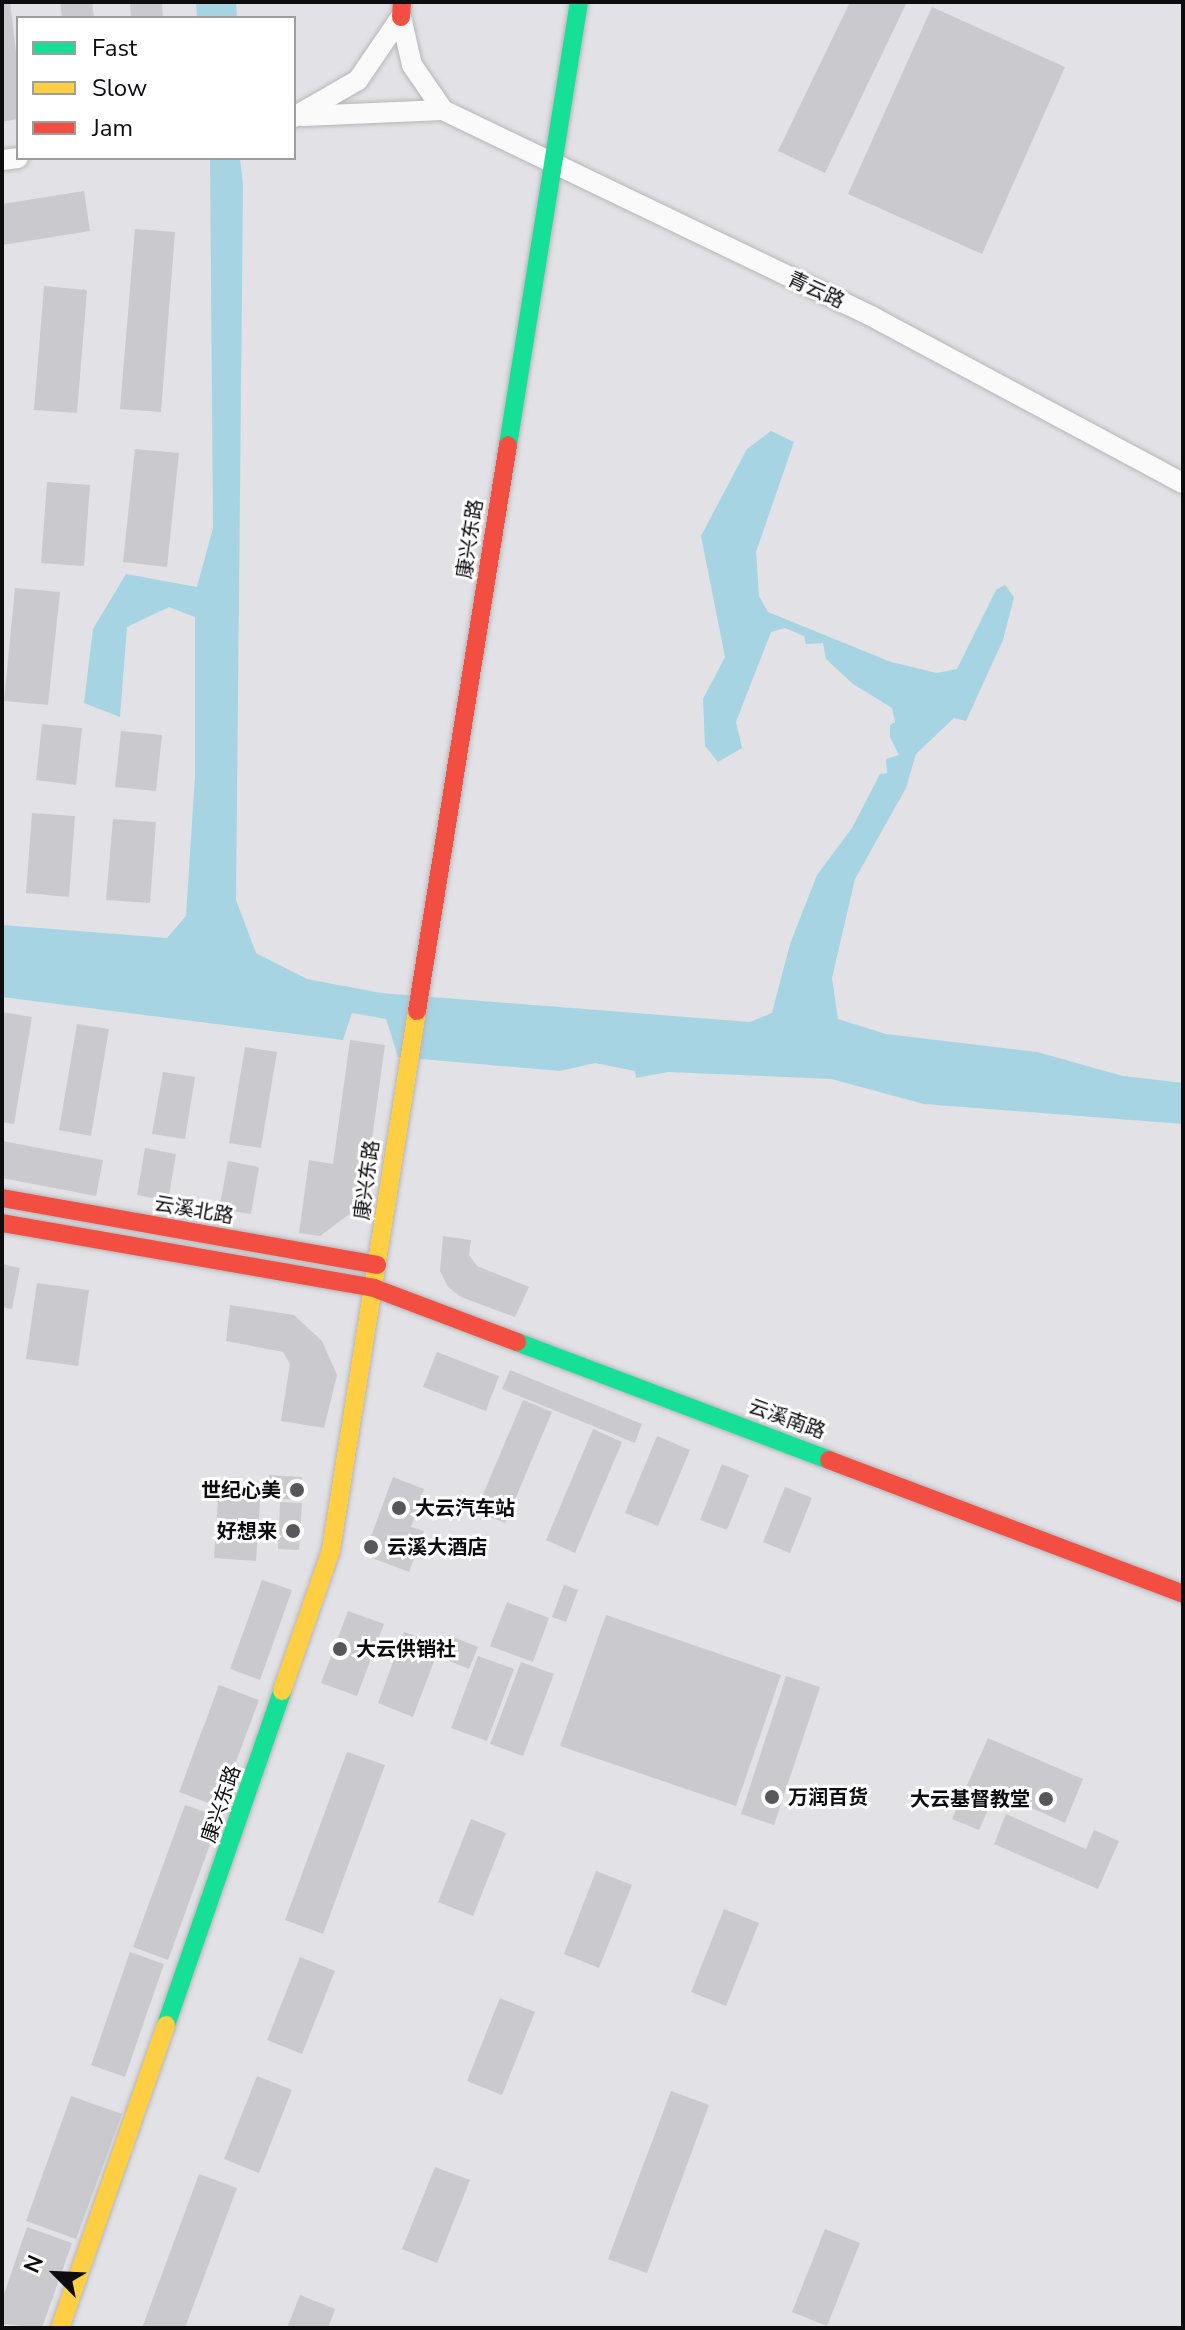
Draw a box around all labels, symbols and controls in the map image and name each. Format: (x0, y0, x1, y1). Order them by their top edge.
legend (16, 16, 296, 160)
text: Fast (92, 32, 137, 64)
text: Slow (92, 72, 147, 104)
text: Jam (92, 112, 133, 144)
street label: 青云路 (784, 266, 848, 314)
street label: 康兴东路 (452, 498, 488, 580)
street label: 康兴东路 (350, 1139, 384, 1221)
street label: 云溪北路 (153, 1191, 235, 1229)
street label: 云溪南路 (745, 1394, 829, 1444)
place label: 世纪心美 (201, 1478, 281, 1502)
marker: 世纪心美 (288, 1481, 306, 1499)
place label: 大云汽车站 (415, 1496, 515, 1520)
marker: 大云汽车站 (390, 1499, 408, 1517)
place label: 好想来 (217, 1519, 277, 1543)
marker: 好想来 (284, 1522, 302, 1540)
place label: 云溪大酒店 (387, 1535, 487, 1559)
marker: 云溪大酒店 (362, 1538, 380, 1556)
place label: 大云供销社 (356, 1637, 456, 1661)
marker: 大云供销社 (331, 1640, 349, 1658)
street label: 康兴东路 (197, 1762, 245, 1846)
place label: 万润百货 (788, 1785, 868, 1809)
place label: 大云基督教堂 (910, 1787, 1030, 1811)
marker: 万润百货 (763, 1788, 781, 1806)
marker: 大云基督教堂 (1037, 1790, 1055, 1808)
north arrow (16, 2234, 96, 2314)
text: N (17, 2251, 51, 2278)

